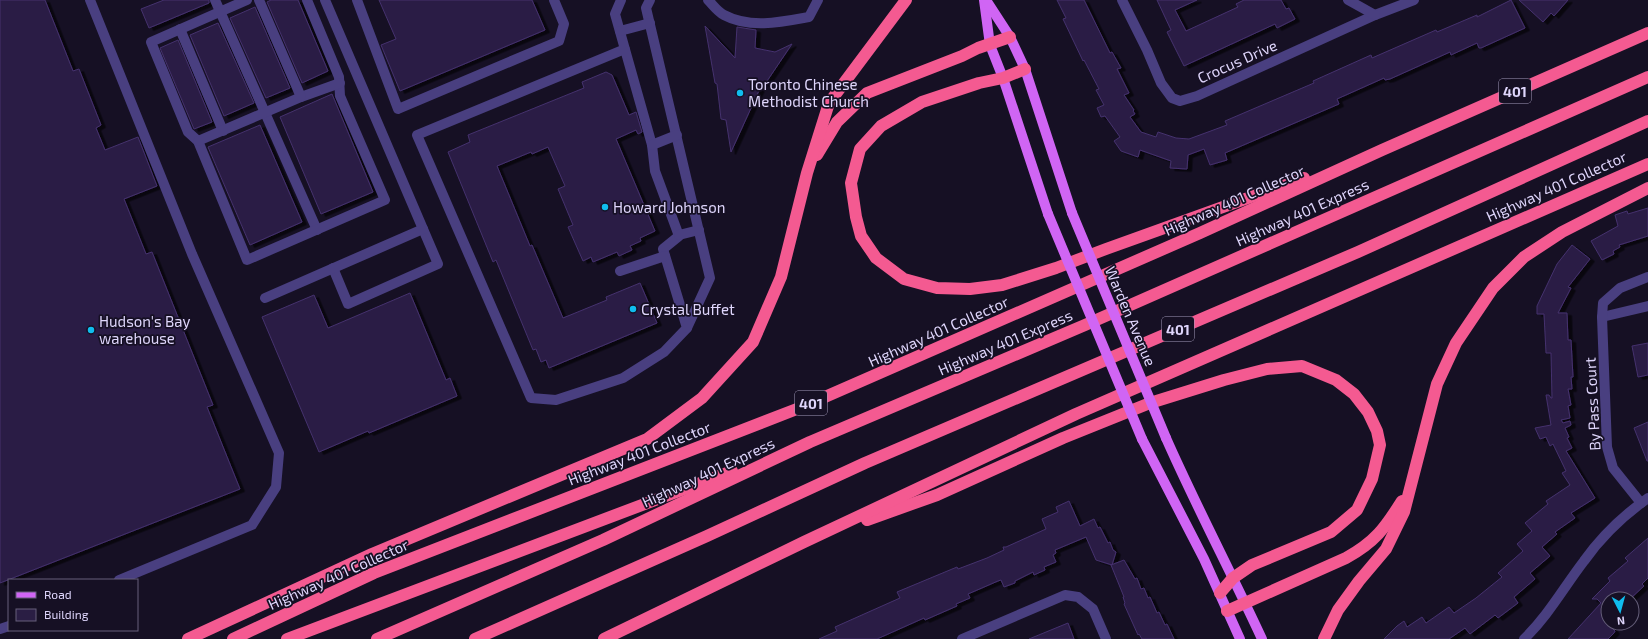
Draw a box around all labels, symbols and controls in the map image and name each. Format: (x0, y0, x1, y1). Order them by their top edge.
street label: Crocus Drive (1194, 35, 1280, 87)
place label: Toronto Chinese Methodist Church (748, 75, 869, 110)
road number: 401 (1499, 79, 1531, 103)
marker: Toronto Chinese Methodist Church (735, 88, 745, 98)
street label: Highway 401 Collector (1483, 147, 1629, 225)
street label: Highway 401 Collector (1161, 161, 1307, 239)
street label: Highway 401 Express (1233, 174, 1371, 250)
place label: Howard Johnson (613, 198, 725, 216)
marker: Howard Johnson (600, 202, 610, 212)
street label: Warden Avenue (1102, 263, 1160, 369)
street label: Highway 401 Collector (865, 292, 1011, 370)
place label: Crystal Buffet (641, 300, 735, 318)
marker: Crystal Buffet (628, 304, 638, 314)
street label: Highway 401 Express (935, 306, 1075, 378)
place label: Hudson's Bay warehouse (99, 312, 191, 347)
road number: 401 (1162, 317, 1194, 341)
marker: Hudson's Bay warehouse (86, 325, 96, 335)
street label: By Pass Court (1581, 357, 1603, 451)
road number: 401 (795, 391, 827, 415)
street label: Highway 401 Collector (565, 417, 713, 489)
street label: Highway 401 Express (639, 433, 777, 511)
street label: Highway 401 Collector (265, 535, 411, 613)
legend (8, 579, 138, 631)
text: Road (44, 587, 72, 601)
north arrow (1600, 591, 1640, 631)
text: Building (44, 607, 89, 621)
text: N (1616, 615, 1626, 628)

